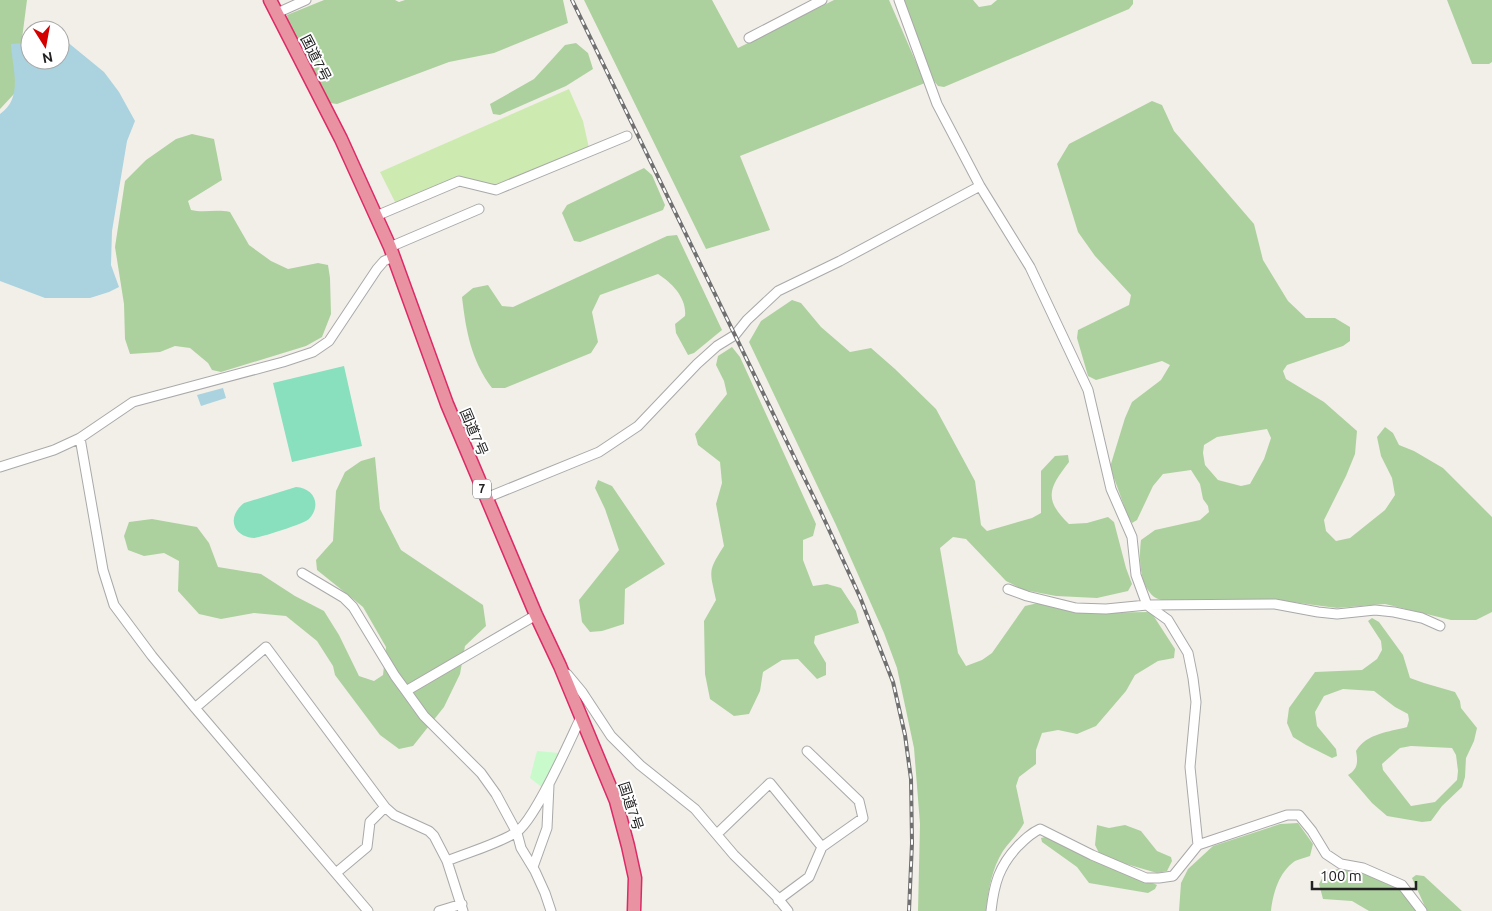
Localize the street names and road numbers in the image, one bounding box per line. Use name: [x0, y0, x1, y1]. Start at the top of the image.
street label: 国道7号: [298, 32, 334, 84]
street label: 国道7号: [457, 406, 491, 458]
road number: 7: [473, 479, 491, 498]
street label: 国道7号: [616, 780, 646, 832]

